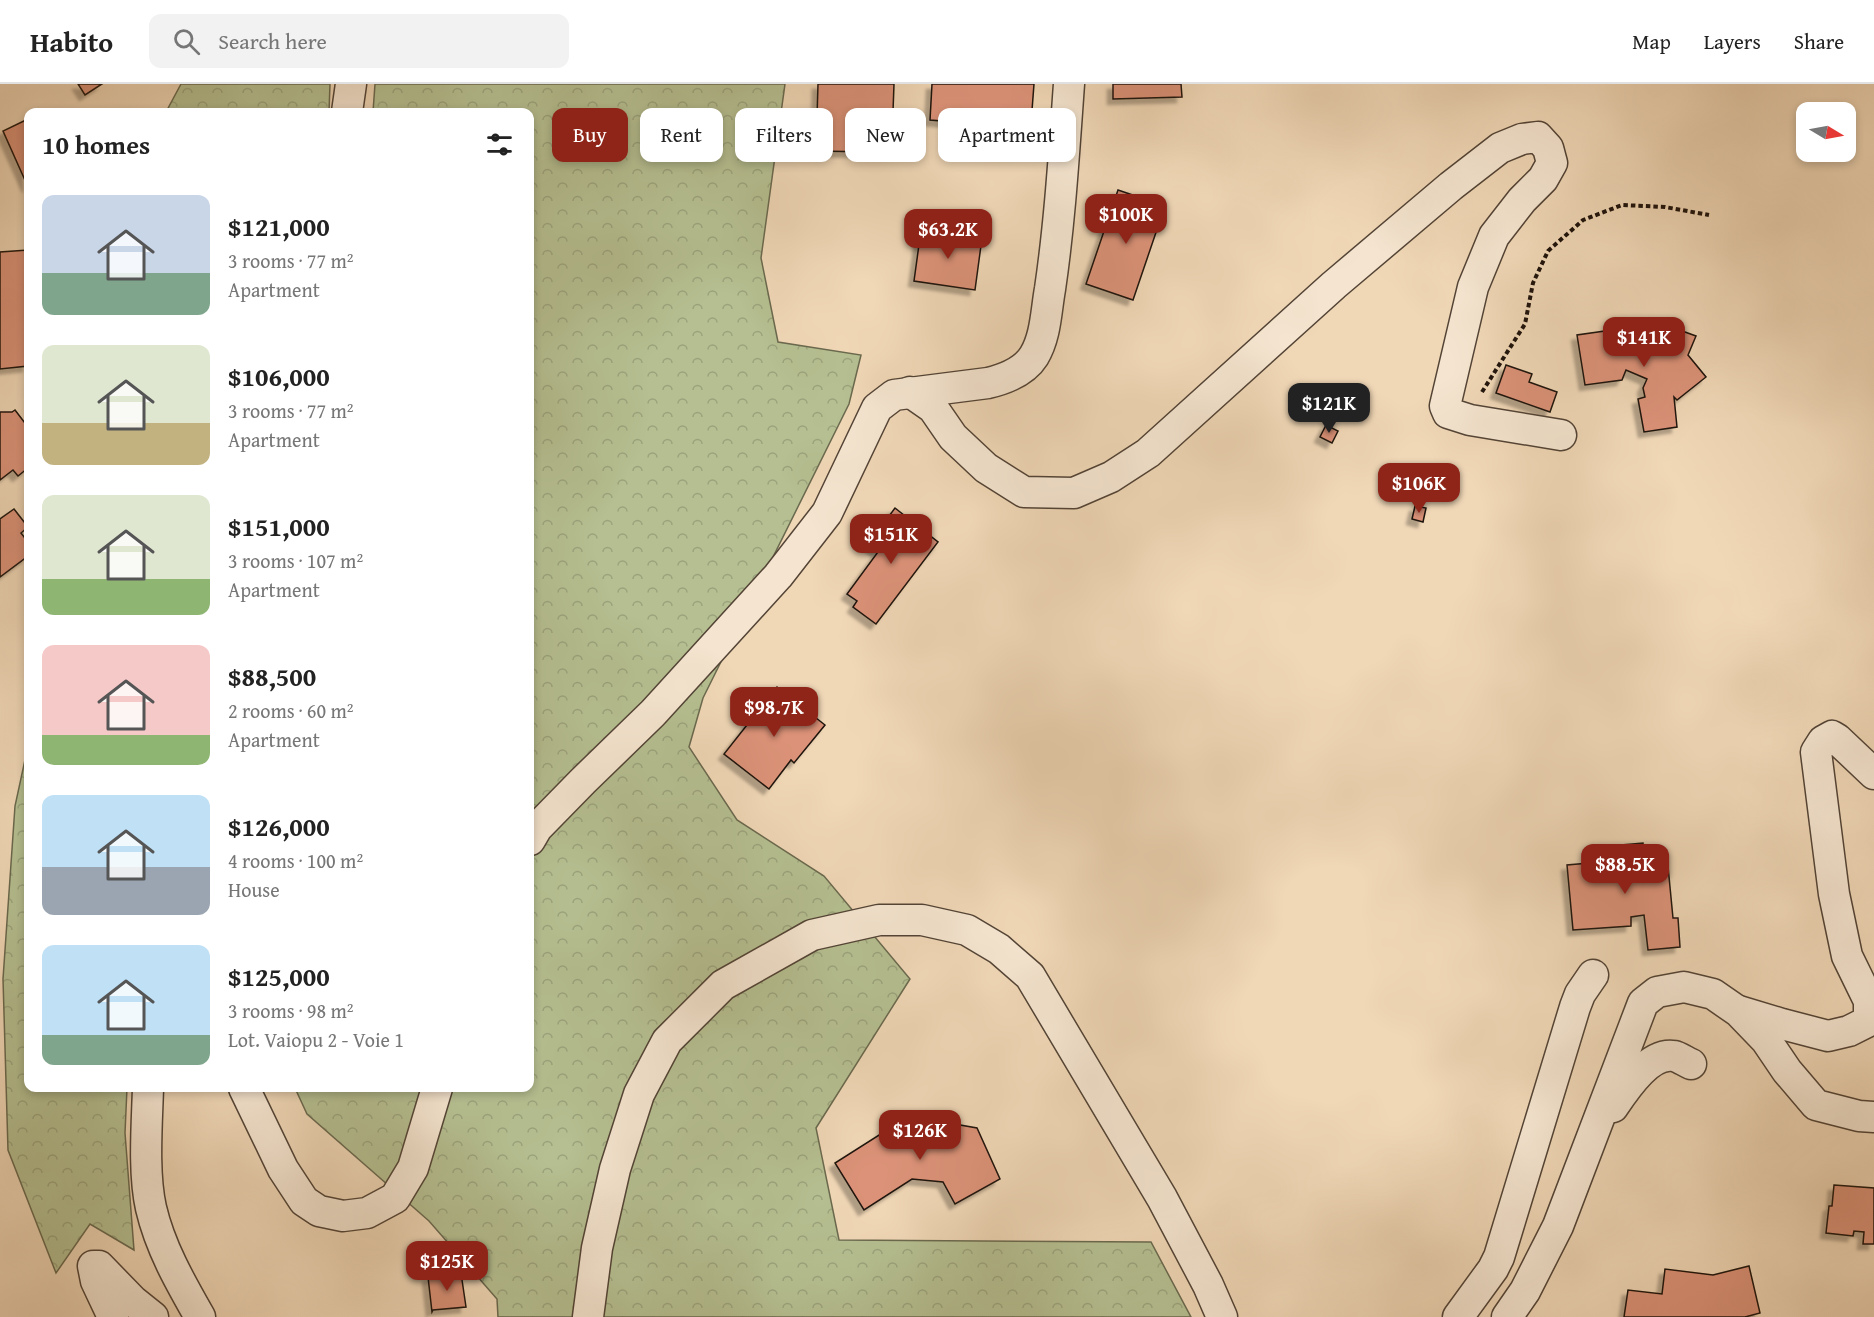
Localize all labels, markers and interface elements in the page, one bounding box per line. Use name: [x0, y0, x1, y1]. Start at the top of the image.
search box: [149, 14, 569, 68]
text: Habito: [30, 21, 113, 62]
icon: search: [170, 25, 203, 58]
text: Search here: [218, 25, 327, 57]
text: Map: [1632, 26, 1671, 57]
text: Layers: [1704, 26, 1761, 57]
text: Share: [1794, 26, 1844, 57]
north arrow: [1796, 102, 1856, 162]
map controls: [1796, 102, 1856, 162]
chip: Buy: [552, 108, 628, 162]
chip: Rent: [640, 108, 723, 162]
chip: Filters: [735, 108, 833, 162]
chip: New: [845, 108, 926, 162]
chip: Apartment: [938, 108, 1076, 162]
text: 10 homes: [42, 125, 150, 164]
icon: filters: [483, 128, 516, 161]
pin: $100K: [1084, 194, 1168, 245]
text: $100K: [1099, 199, 1153, 228]
text: $121,000: [228, 207, 330, 246]
pin: $63.2K: [899, 209, 997, 260]
text: $63.2K: [918, 214, 978, 243]
icon: home: [90, 219, 162, 291]
text: 3 rooms · 77 m²: [228, 246, 354, 275]
text: Apartment: [228, 275, 320, 304]
pin: $141K: [1602, 317, 1686, 368]
text: $141K: [1617, 322, 1671, 351]
text: $106,000: [228, 357, 330, 396]
icon: home: [90, 369, 162, 441]
pin: $121K: [1287, 383, 1371, 434]
text: $121K: [1302, 388, 1356, 417]
text: 3 rooms · 77 m²: [228, 396, 354, 425]
text: Apartment: [228, 425, 320, 454]
pin: $106K: [1377, 463, 1461, 514]
text: $106K: [1392, 468, 1446, 497]
text: $151,000: [228, 507, 330, 546]
pin: $151K: [849, 514, 933, 565]
icon: home: [90, 519, 162, 591]
text: $151K: [864, 519, 918, 548]
text: 3 rooms · 107 m²: [228, 546, 363, 575]
text: Apartment: [228, 575, 320, 604]
text: $88,500: [228, 657, 316, 696]
icon: home: [90, 669, 162, 741]
pin: $98.7K: [725, 687, 823, 738]
text: $98.7K: [744, 692, 804, 721]
text: 2 rooms · 60 m²: [228, 696, 354, 725]
text: Apartment: [228, 725, 320, 754]
text: $126,000: [228, 807, 330, 846]
icon: home: [90, 819, 162, 891]
pin: $88.5K: [1576, 844, 1674, 895]
text: 4 rooms · 100 m²: [228, 846, 363, 875]
text: $88.5K: [1595, 849, 1655, 878]
text: House: [228, 875, 280, 904]
text: $125,000: [228, 957, 330, 996]
icon: home: [90, 969, 162, 1041]
text: 3 rooms · 98 m²: [228, 996, 354, 1025]
text: Lot. Vaiopu 2 - Voie 1: [228, 1025, 404, 1054]
pin: $126K: [878, 1110, 962, 1161]
text: $126K: [893, 1115, 947, 1144]
pin: $125K: [405, 1241, 489, 1292]
text: $125K: [420, 1246, 474, 1275]

